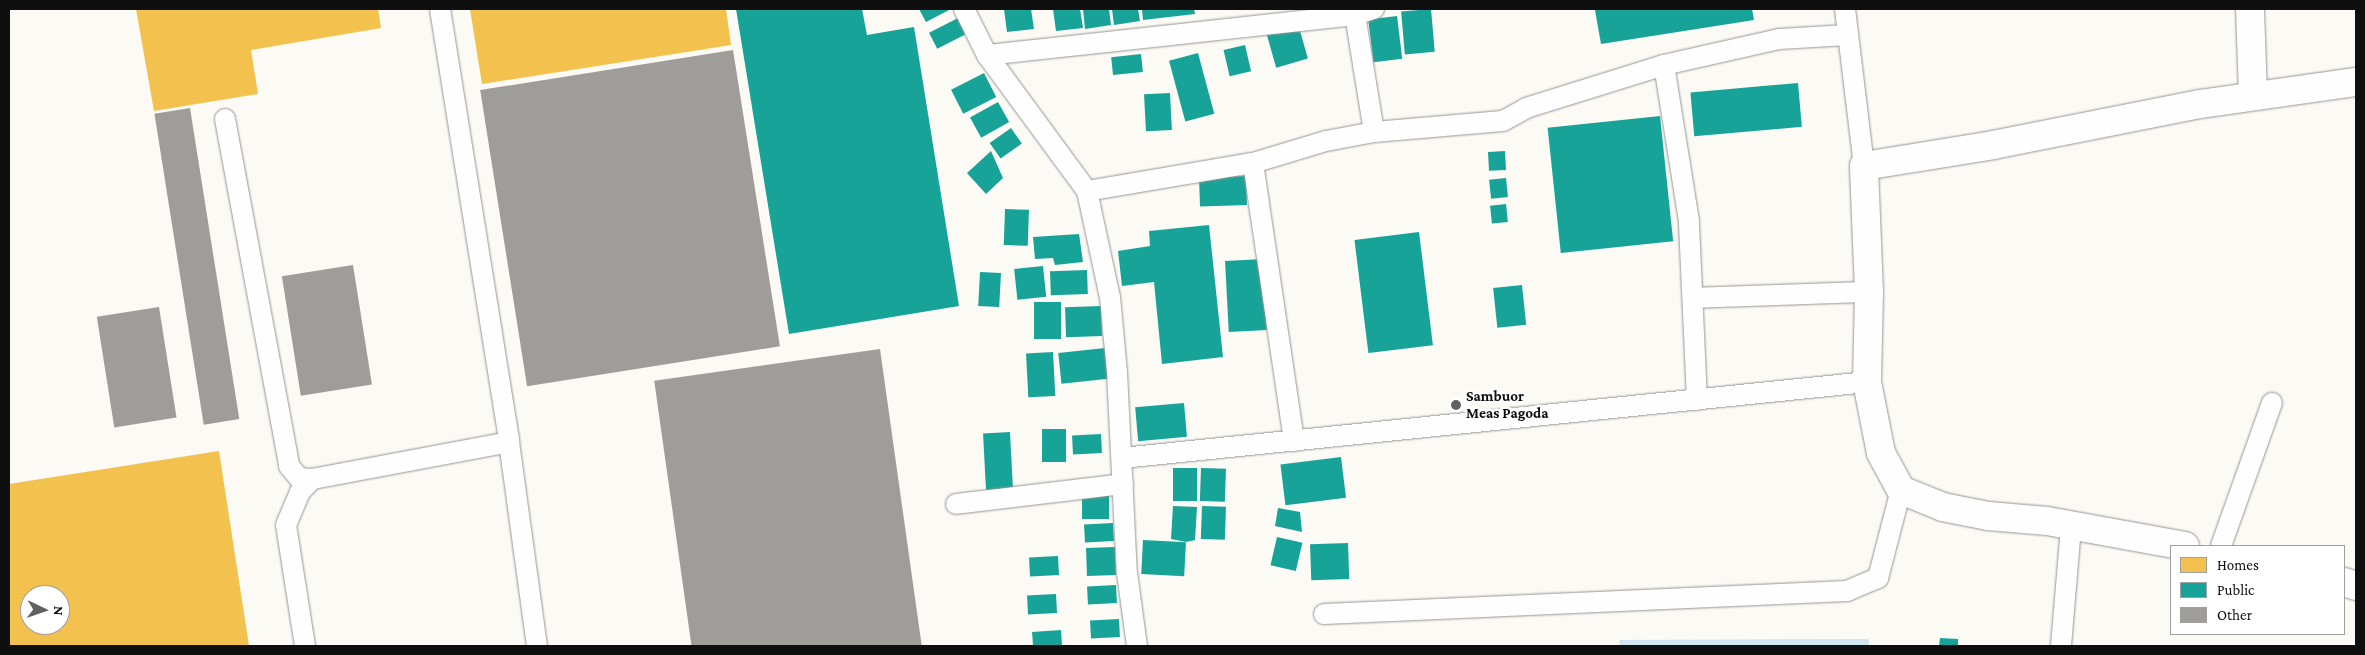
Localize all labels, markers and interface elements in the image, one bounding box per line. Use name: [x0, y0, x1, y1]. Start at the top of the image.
place label: Sambuor Meas Pagoda: [1466, 387, 1549, 422]
marker: Sambuor Meas Pagoda: [1450, 399, 1462, 411]
legend: [2170, 545, 2345, 635]
text: Homes: [2217, 557, 2259, 573]
text: Public: [2217, 582, 2254, 598]
north arrow: [20, 585, 70, 635]
text: N: [51, 606, 67, 616]
text: Other: [2217, 607, 2252, 623]

